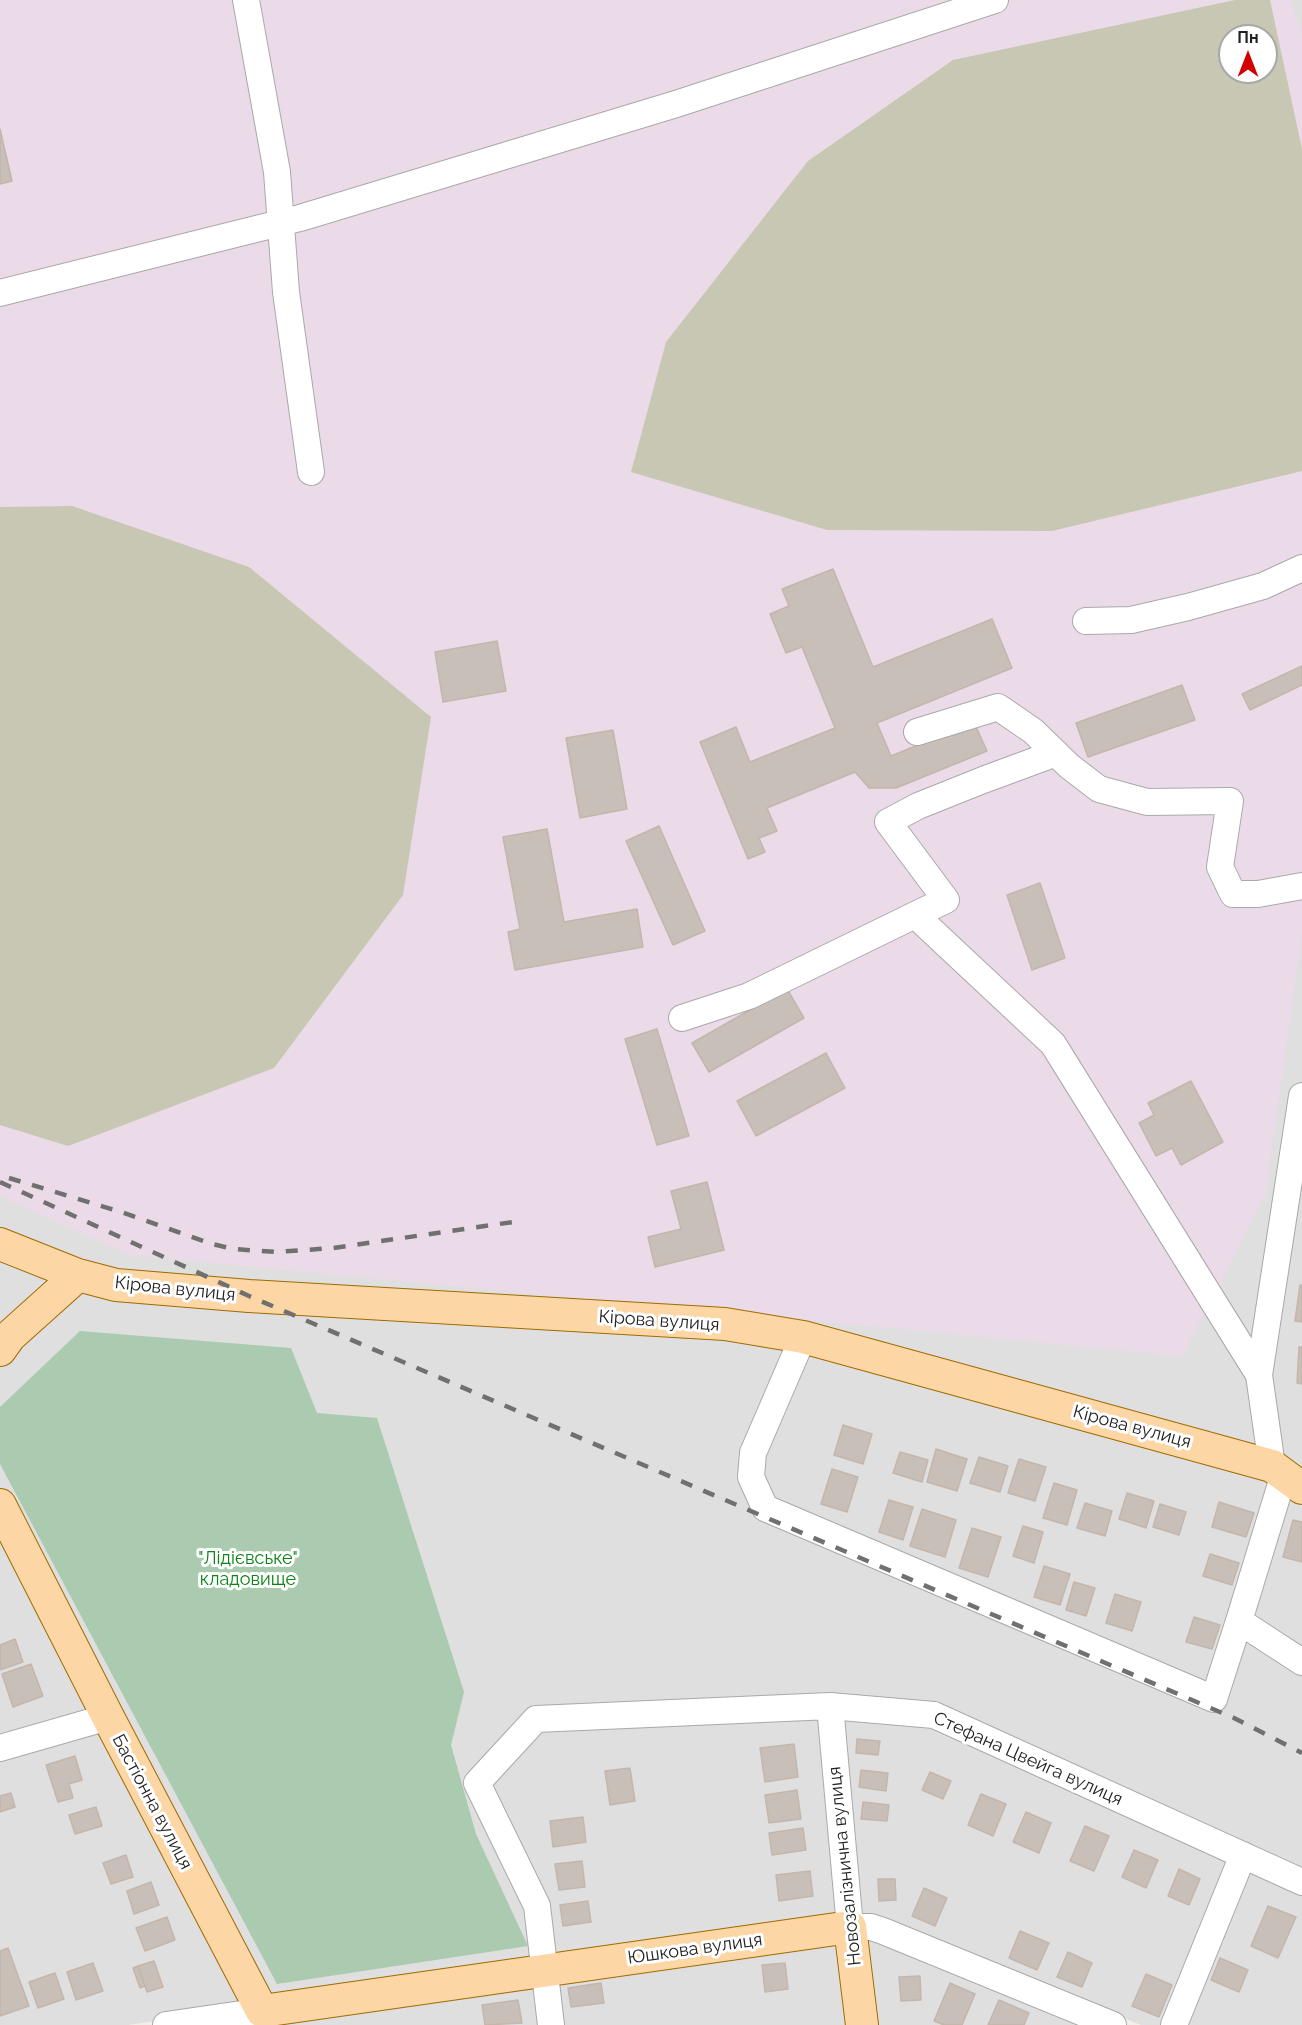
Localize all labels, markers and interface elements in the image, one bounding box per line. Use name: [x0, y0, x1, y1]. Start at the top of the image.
north arrow: [1218, 24, 1278, 84]
text: Пн: [1237, 28, 1259, 47]
street label: Кірова вулиця: [114, 1272, 236, 1306]
street label: Кірова вулиця: [598, 1306, 720, 1336]
street label: Кірова вулиця: [1071, 1401, 1193, 1453]
park label: "Лідієвське" кладовище: [198, 1548, 298, 1590]
street label: Стефана Цвейга вулиця: [930, 1708, 1126, 1810]
street label: Бастіонна вулиця: [107, 1731, 197, 1873]
street label: Новозалізнична вулиця: [824, 1765, 866, 1967]
street label: Юшкова вулиця: [626, 1929, 764, 1969]

